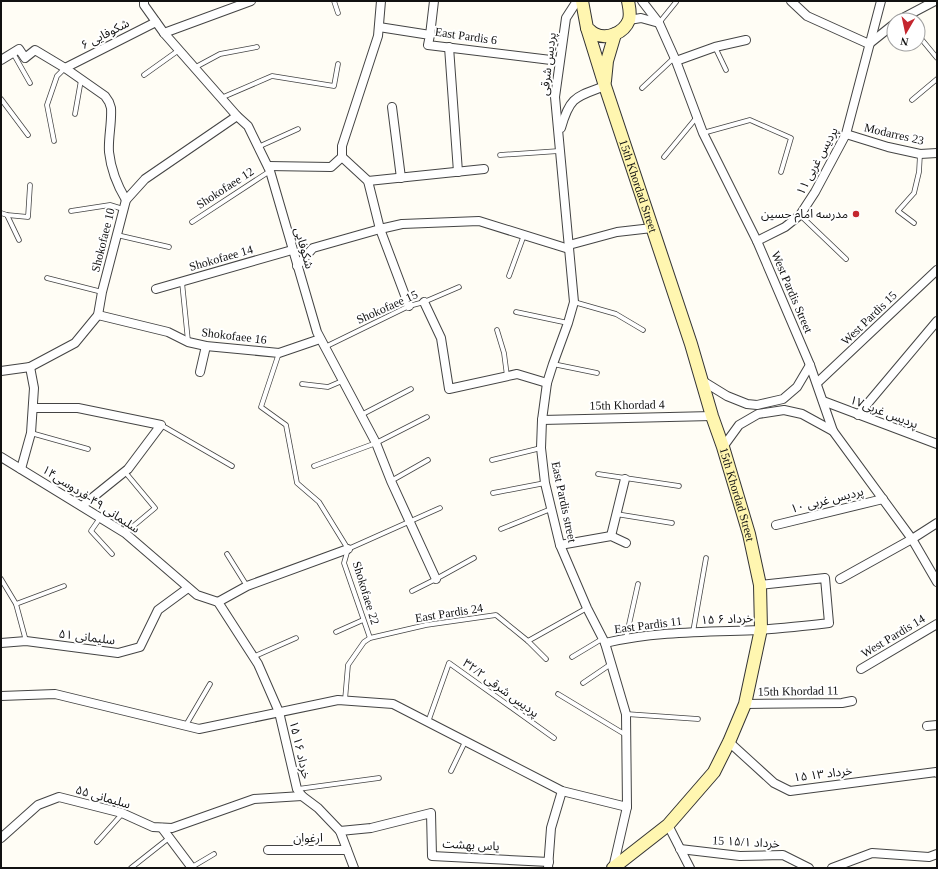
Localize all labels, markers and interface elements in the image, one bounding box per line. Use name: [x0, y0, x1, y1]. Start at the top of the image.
north arrow: [886, 12, 926, 52]
street label: شکوفایی ۶: [79, 16, 132, 52]
street label: East Pardis 6: [434, 25, 498, 47]
street label: پردیس شرقی: [537, 32, 560, 97]
text: N: [900, 35, 909, 48]
street label: Modarres 23: [863, 120, 925, 148]
street label: پردیس غربی ۱۱: [793, 125, 842, 198]
street label: 15th Khordad Street: [616, 137, 661, 235]
street label: Shokofaee 12: [194, 164, 256, 212]
street label: Shokofaee 10: [88, 206, 118, 274]
place label: مدرسه امام حسین: [761, 207, 848, 223]
marker: مدرسه امام حسین: [851, 209, 861, 219]
street label: شکوفایی: [291, 226, 317, 270]
street label: Shokofaee 14: [188, 242, 254, 274]
street label: West Pardis Street: [768, 249, 816, 336]
street label: Shokofaee 15: [354, 287, 420, 327]
street label: West Pardis 15: [838, 288, 900, 348]
street label: Shokofaee 16: [201, 325, 267, 347]
street label: پردیس غربی۱۷: [848, 393, 920, 432]
street label: 15th Khordad 4: [589, 397, 665, 413]
street label: 15th Khordad Street: [717, 446, 758, 543]
street label: East Pardis street: [549, 460, 580, 545]
street label: سلیمانی ۴۹-فردوسی۱۴: [40, 462, 142, 536]
street label: پردیس غربی ۱۰: [789, 484, 865, 517]
street label: Shokofaee 22: [350, 560, 382, 626]
street label: East Pardis 24: [414, 601, 484, 625]
street label: ۱۵ خرداد ۶: [701, 611, 753, 627]
street label: West Pardis 14: [859, 612, 927, 660]
street label: East Pardis 11: [613, 614, 683, 636]
street label: سلیمانی ۵۱: [58, 627, 116, 647]
street label: پردیس شرقی ۳۲/۲: [460, 656, 542, 721]
street label: 15th Khordad 11: [757, 683, 839, 699]
street label: ۱۵ خرداد ۱۶: [287, 720, 313, 780]
street label: ۱۵ خرداد ۱۳: [793, 763, 853, 785]
street label: سلیمانی ۵۵: [74, 782, 132, 812]
street label: ارغوان: [293, 831, 323, 845]
street label: 15 خرداد ۱۵/۱: [712, 833, 780, 851]
street label: یاس بهشت: [442, 837, 500, 854]

